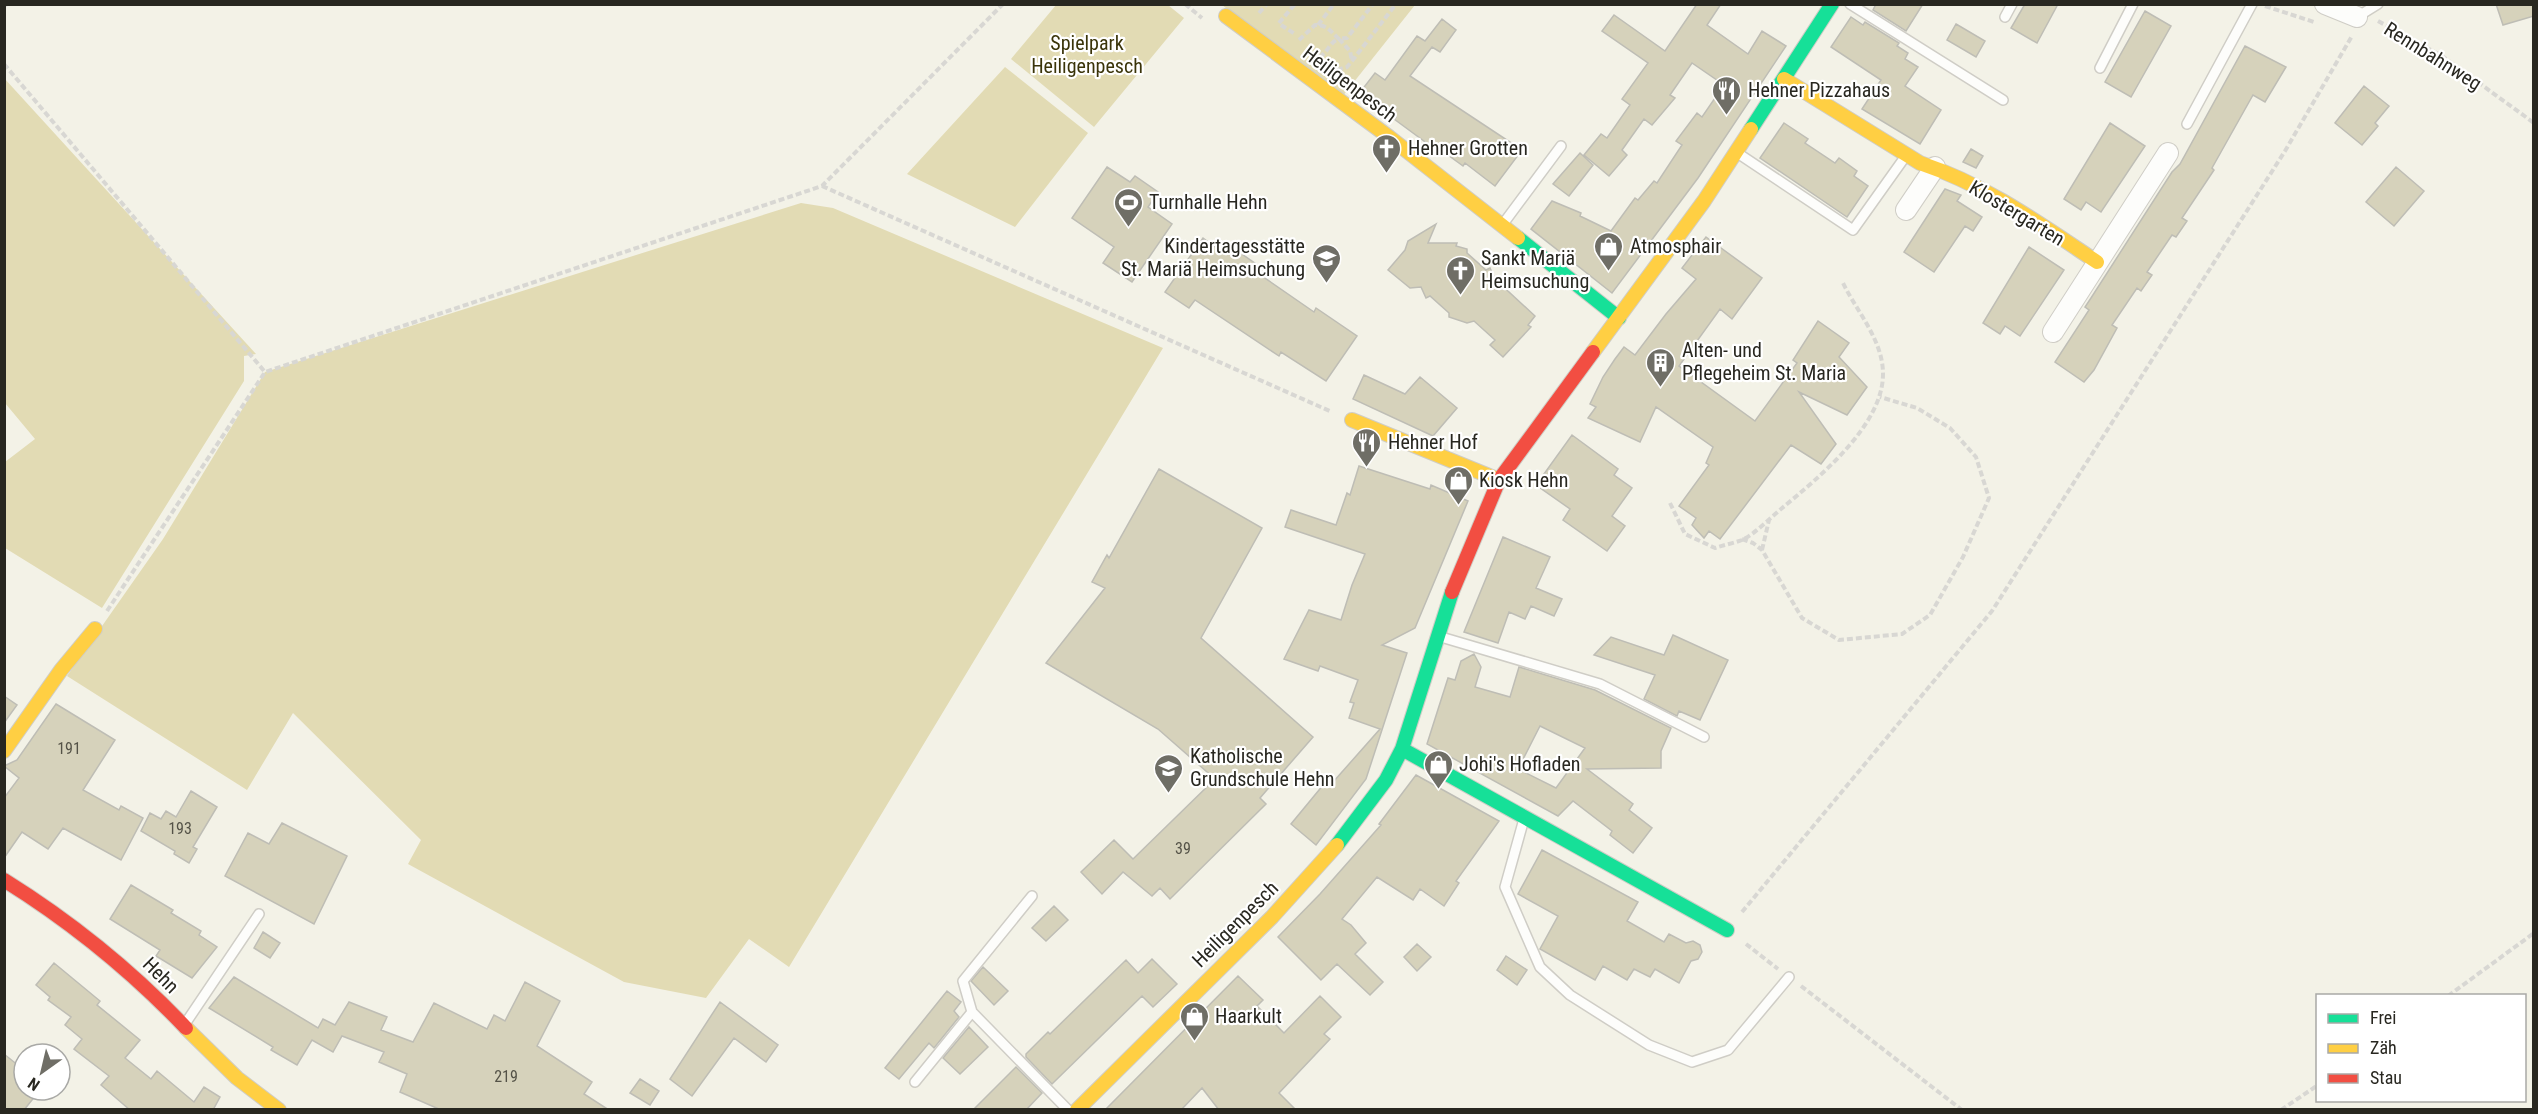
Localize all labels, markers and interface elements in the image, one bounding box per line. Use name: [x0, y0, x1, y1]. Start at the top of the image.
street label: Rennbahnweg: [2380, 17, 2486, 95]
park label: Spielpark Heiligenpesch: [1031, 31, 1143, 78]
street label: Heiligenpesch: [1298, 41, 1402, 127]
restaurant icon: Hehner Pizzahaus: [1711, 74, 1743, 116]
place label: Hehner Pizzahaus: [1748, 78, 1890, 102]
church icon: Hehner Grotten: [1371, 132, 1403, 174]
place label: Hehner Grotten: [1408, 136, 1528, 160]
street label: Klostergarten: [1965, 175, 2069, 251]
sports icon: Turnhalle Hehn: [1112, 186, 1144, 228]
place label: Turnhalle Hehn: [1149, 190, 1267, 214]
shop icon: Atmosphair: [1593, 230, 1625, 272]
place label: Kindertagesstätte St. Mariä Heimsuchung: [1121, 234, 1305, 281]
place label: Atmosphair: [1630, 234, 1721, 258]
school or university icon: Kindertagesstätte St. Mariä Heimsuchung: [1310, 242, 1342, 284]
place label: Sankt Mariä Heimsuchung: [1481, 246, 1589, 293]
church icon: Sankt Mariä Heimsuchung: [1444, 254, 1476, 296]
place label: Alten- und Pflegeheim St. Maria: [1682, 338, 1846, 385]
building icon: Alten- und Pflegeheim St. Maria: [1645, 346, 1677, 388]
restaurant icon: Hehner Hof: [1351, 426, 1383, 468]
place label: Hehner Hof: [1388, 430, 1479, 454]
shop icon: Kiosk Hehn: [1442, 464, 1474, 506]
place label: Kiosk Hehn: [1479, 468, 1568, 492]
house number: 191: [57, 739, 81, 758]
place label: Katholische Grundschule Hehn: [1190, 744, 1335, 791]
shop icon: Johi's Hofladen: [1422, 748, 1454, 790]
school or university icon: Katholische Grundschule Hehn: [1153, 752, 1185, 794]
place label: Johi's Hofladen: [1459, 752, 1580, 776]
house number: 193: [168, 819, 192, 838]
house number: 39: [1175, 839, 1191, 858]
street label: Heiligenpesch: [1187, 876, 1283, 972]
street label: Hehn: [138, 952, 184, 998]
legend: [2316, 994, 2526, 1102]
shop icon: Haarkult: [1178, 1000, 1210, 1042]
place label: Haarkult: [1215, 1004, 1282, 1028]
text: Frei: [2370, 1007, 2396, 1028]
text: Zäh: [2370, 1037, 2397, 1058]
north arrow: [12, 1042, 72, 1102]
house number: 219: [494, 1067, 518, 1086]
text: Stau: [2370, 1067, 2402, 1088]
text: N: [25, 1073, 43, 1095]

